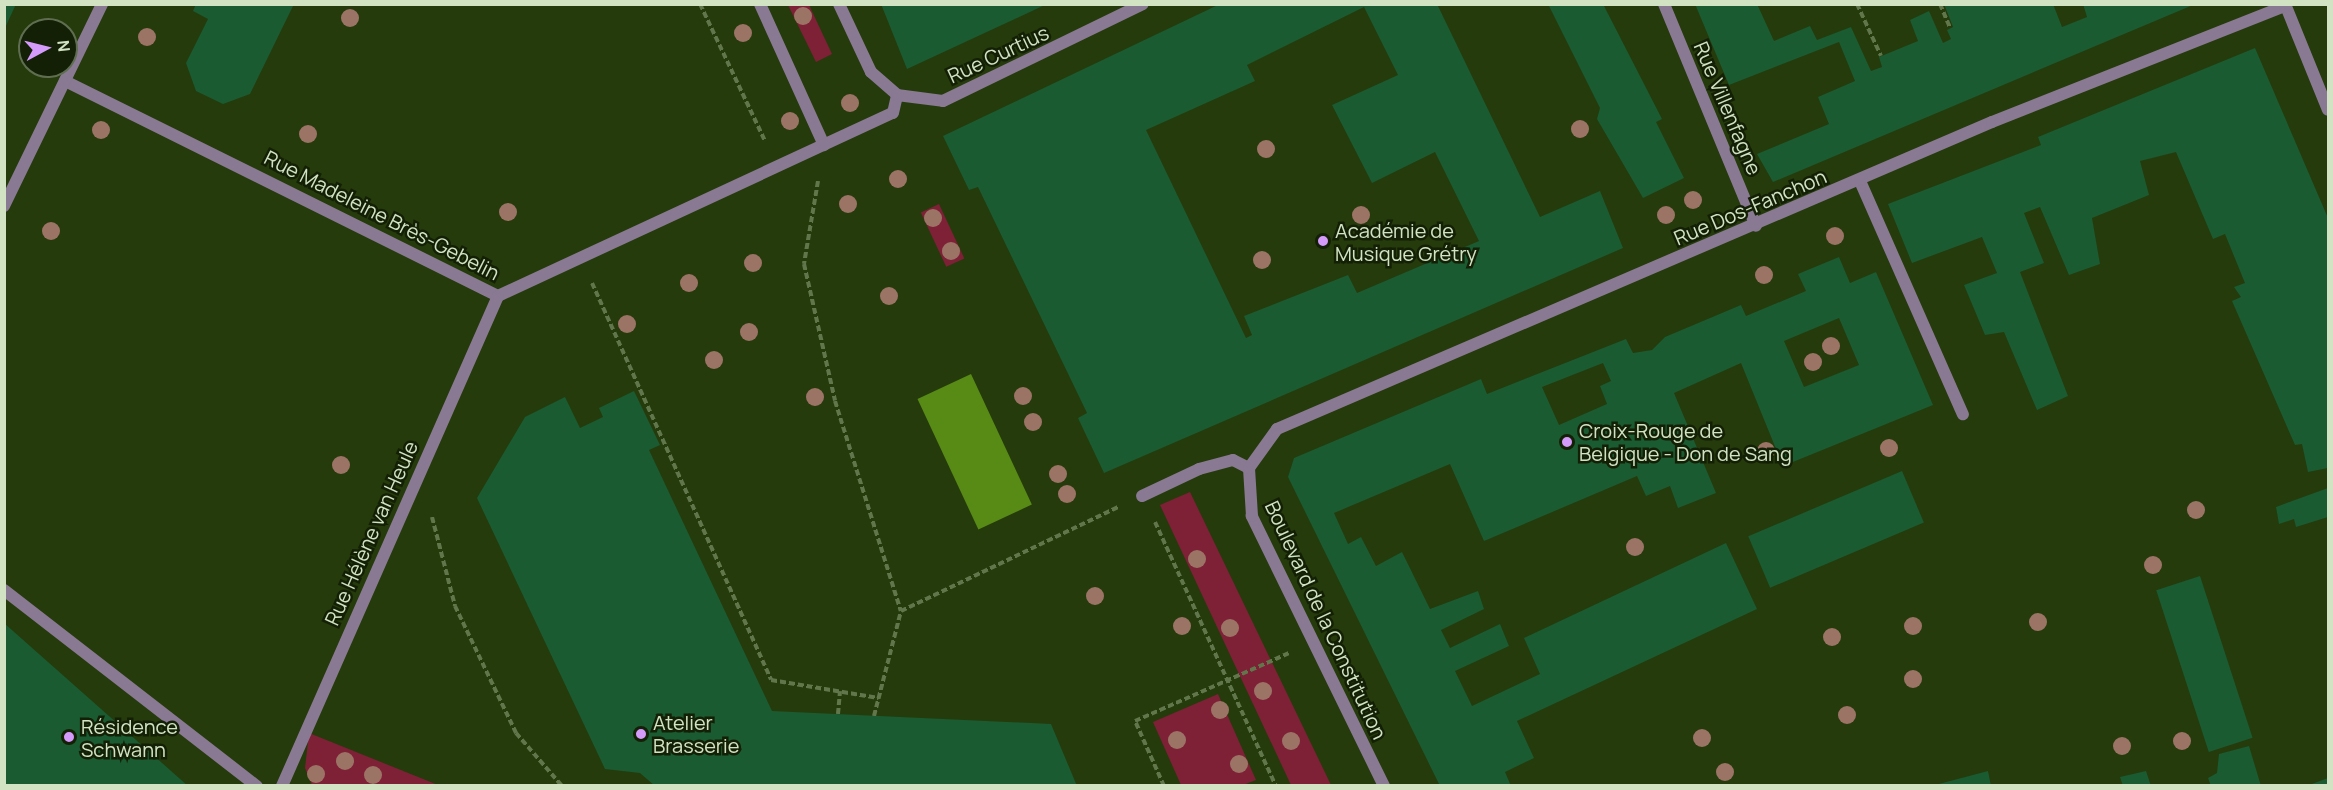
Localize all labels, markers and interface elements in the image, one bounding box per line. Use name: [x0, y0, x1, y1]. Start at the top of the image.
north arrow: [18, 18, 78, 78]
street label: Rue Curtius: [944, 20, 1052, 88]
street label: Rue Villenfagne: [1689, 38, 1767, 178]
text: N: [52, 39, 75, 53]
street label: Rue Madeleine Brès-Gebelin: [260, 145, 504, 285]
street label: Rue Dos-Fanchon: [1670, 164, 1830, 250]
place label: Académie de Musique Grétry: [1335, 218, 1477, 265]
marker: Académie de Musique Grétry: [1316, 234, 1330, 248]
place label: Croix-Rouge de Belgique - Don de Sang: [1579, 418, 1792, 465]
marker: Croix-Rouge de Belgique - Don de Sang: [1560, 435, 1574, 449]
street label: Rue Hélène van Heule: [320, 437, 422, 629]
street label: Boulevard de la Constitution: [1260, 497, 1392, 743]
place label: Atelier Brasserie: [653, 710, 739, 757]
place label: Résidence Schwann: [81, 714, 178, 761]
marker: Atelier Brasserie: [634, 727, 648, 741]
marker: Résidence Schwann: [62, 730, 76, 744]

